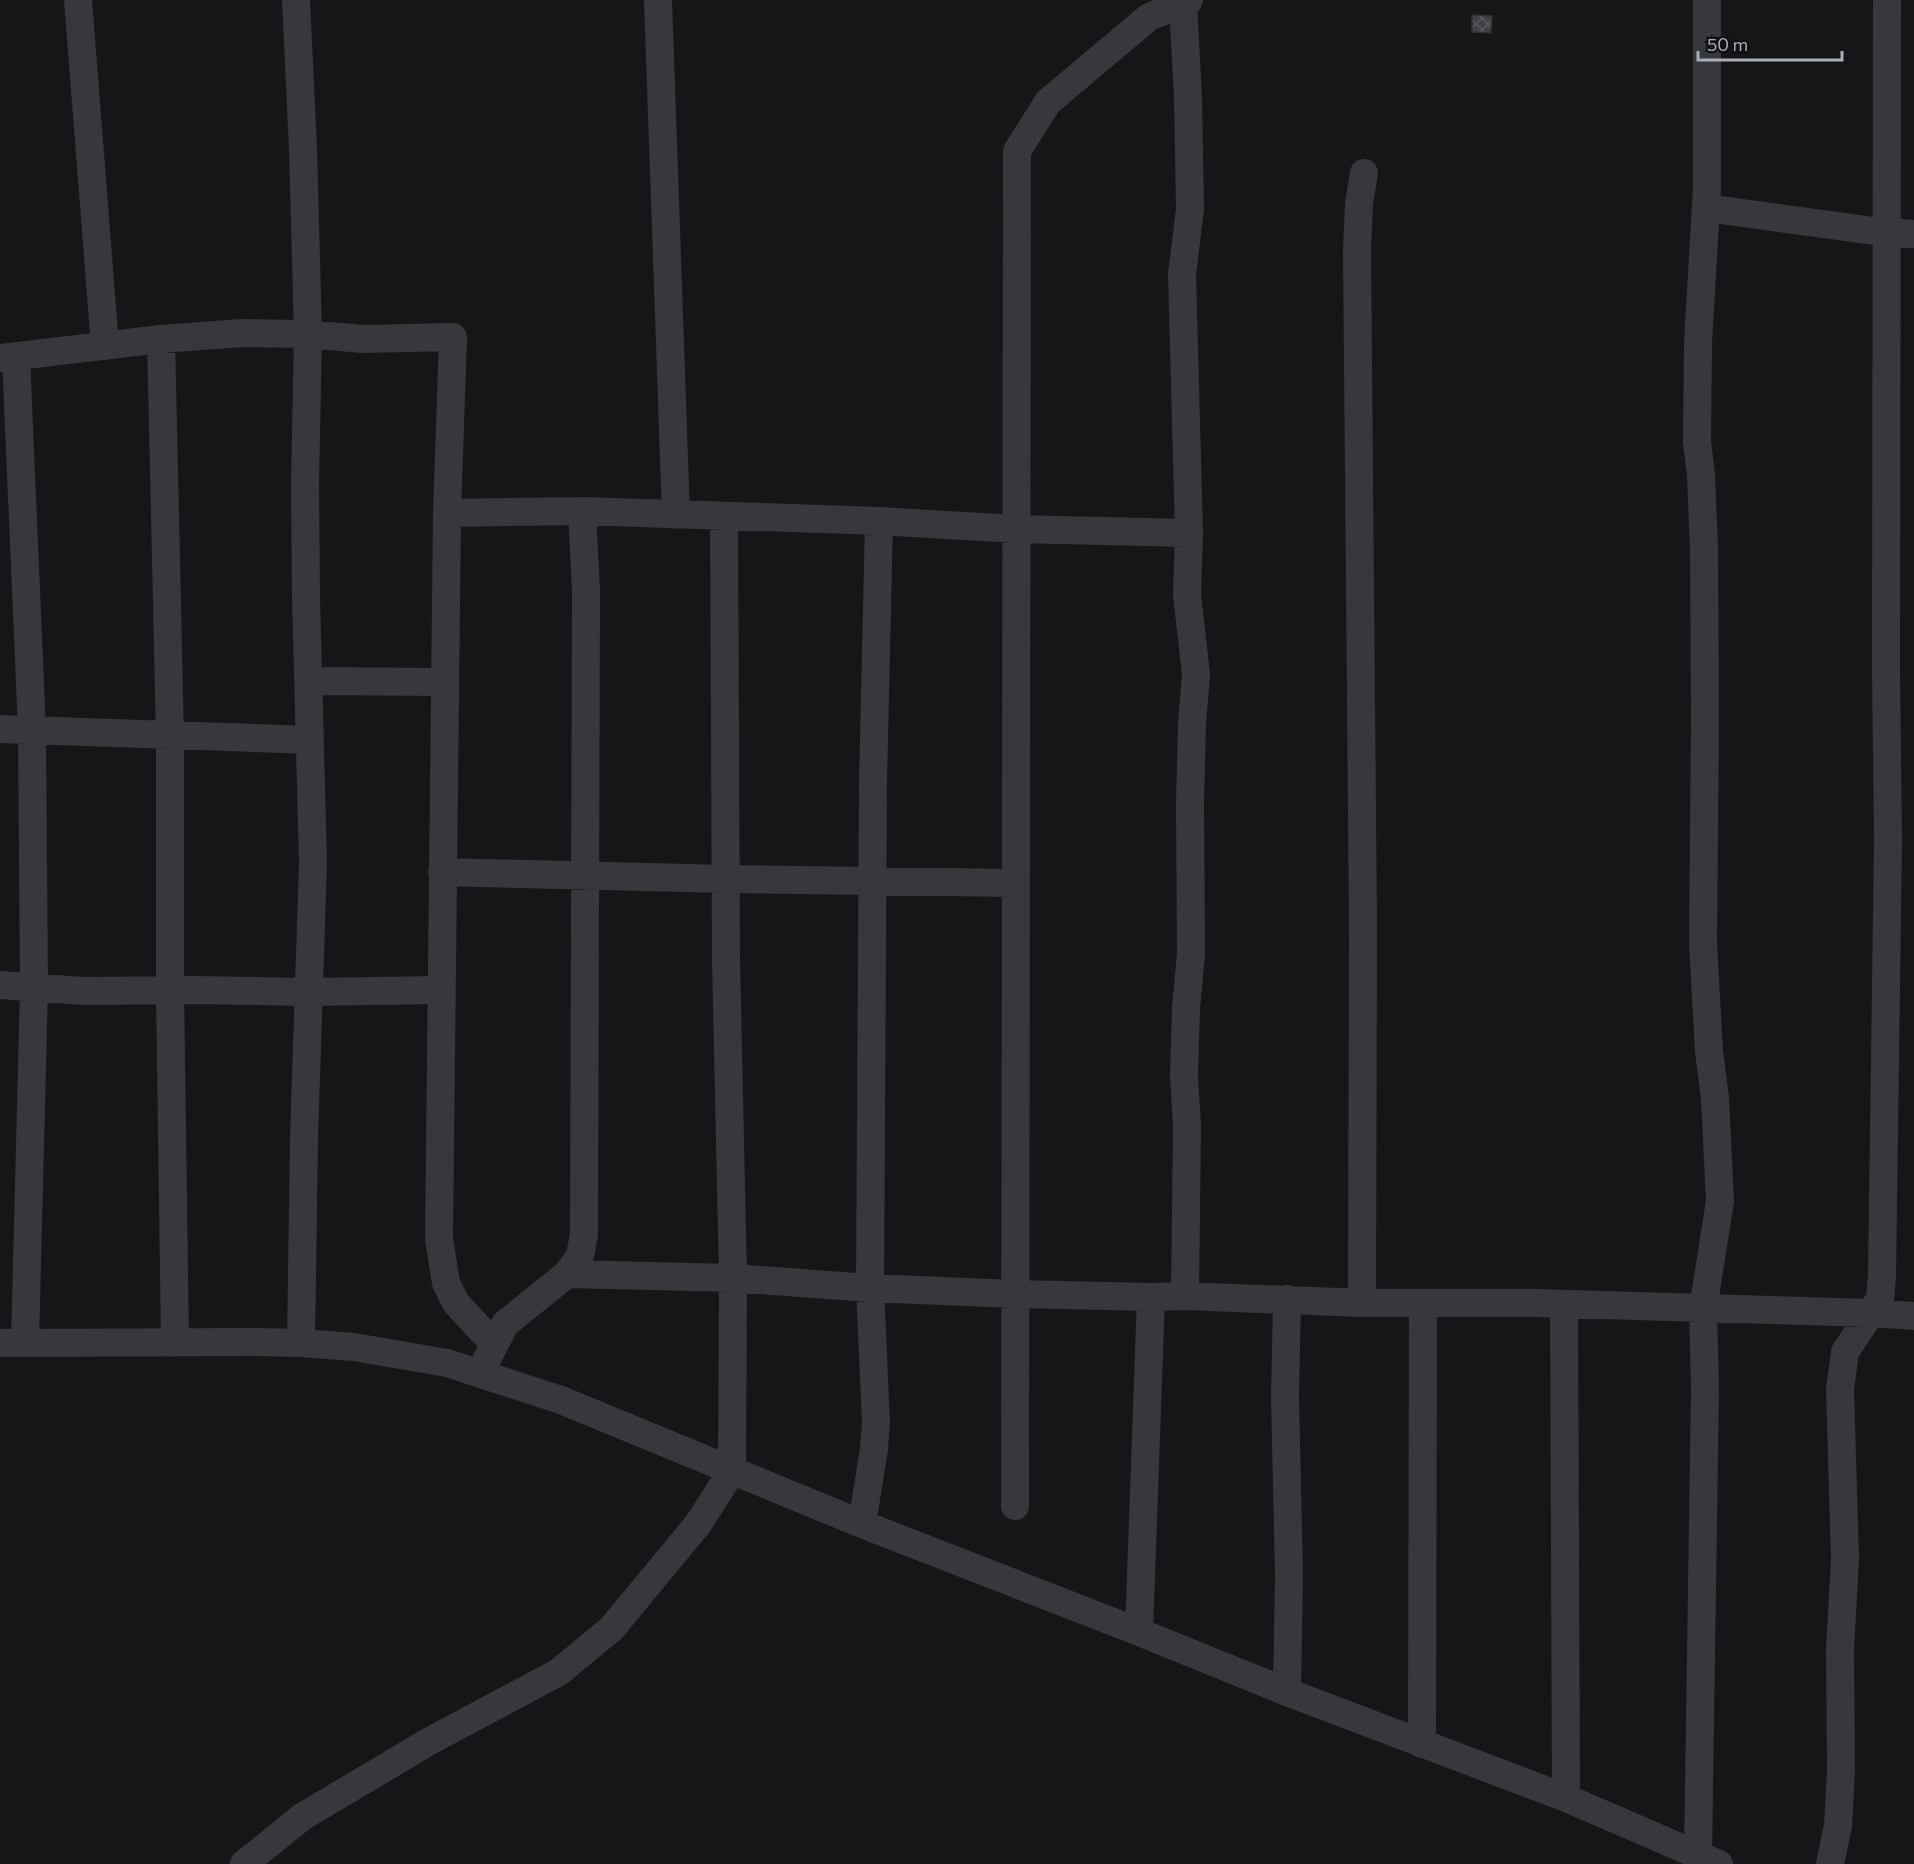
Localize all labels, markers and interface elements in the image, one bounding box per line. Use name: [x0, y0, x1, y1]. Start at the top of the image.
scale bar: [1698, 24, 1842, 62]
text: 50 m: [1707, 33, 1748, 55]

